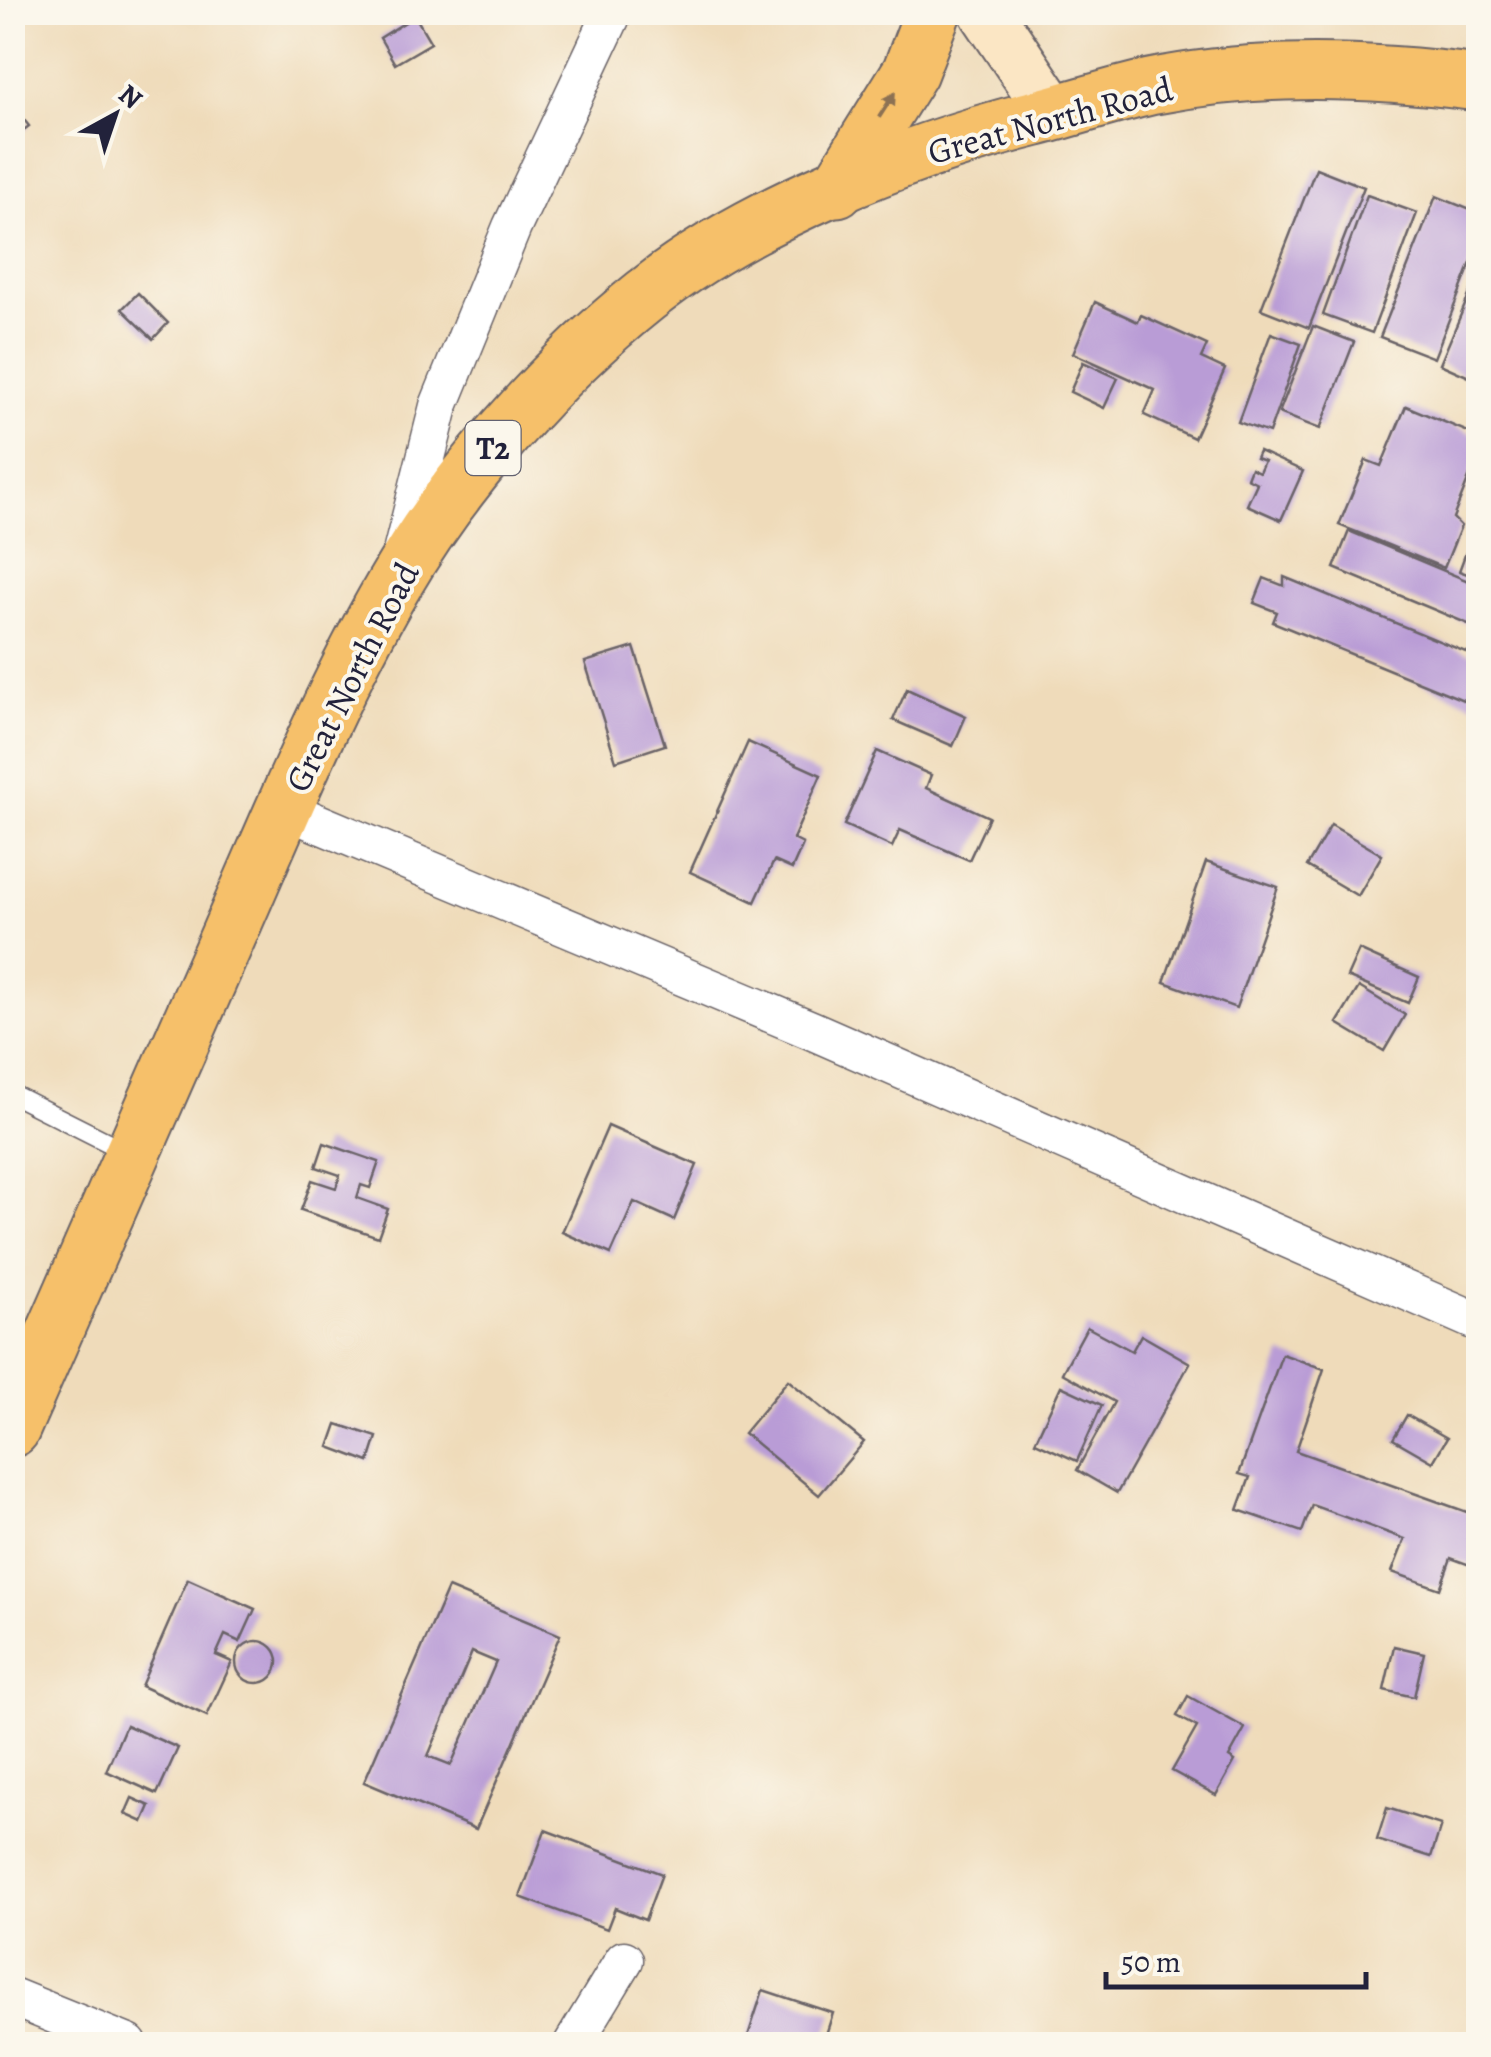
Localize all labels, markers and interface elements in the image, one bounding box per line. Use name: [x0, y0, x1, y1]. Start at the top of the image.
street label: Great North Road: [922, 64, 1178, 176]
north arrow: [65, 65, 165, 165]
text: N: [110, 76, 150, 118]
one-way arrow: [877, 91, 895, 119]
road number: T2: [466, 421, 520, 475]
street label: Great North Road: [274, 554, 431, 800]
scale bar: [1106, 1927, 1366, 1989]
text: 50 m: [1121, 1942, 1181, 1982]

